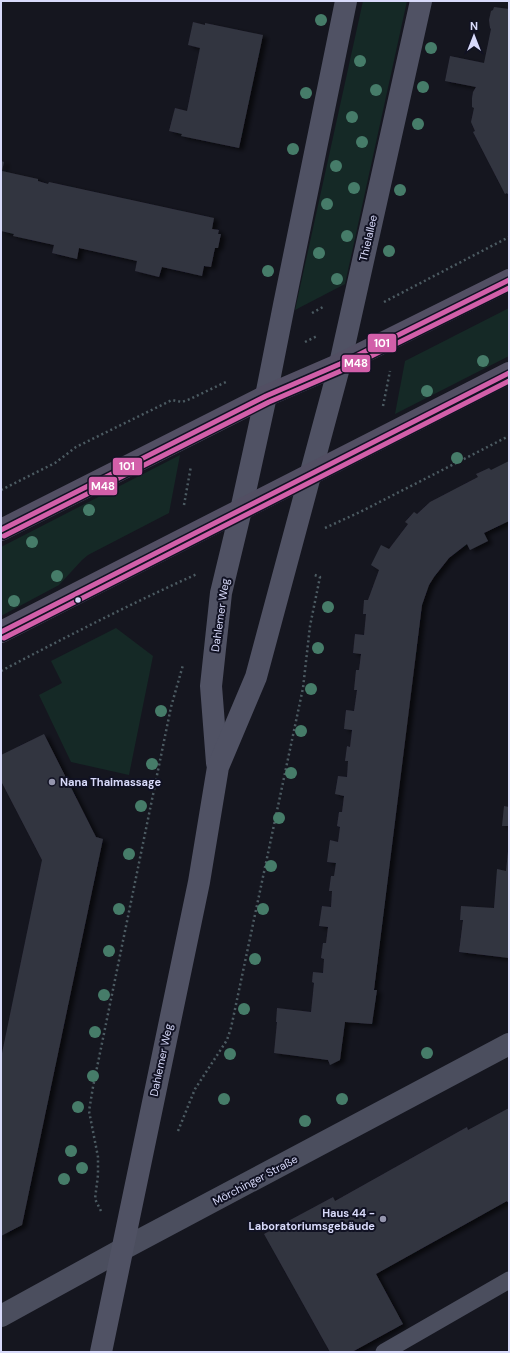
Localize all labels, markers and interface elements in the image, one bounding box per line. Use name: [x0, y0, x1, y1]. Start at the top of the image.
north arrow: [454, 16, 494, 56]
text: N: [470, 19, 478, 33]
street label: Thielallee: [356, 213, 380, 263]
line badge: 101: [367, 333, 397, 353]
text: 101: [374, 336, 390, 350]
line badge: M48: [341, 354, 371, 373]
text: M48: [344, 356, 368, 370]
line badge: 101: [112, 457, 143, 476]
text: 101: [119, 459, 135, 473]
line badge: M48: [88, 476, 118, 496]
text: M48: [91, 479, 115, 493]
street label: Dahlemer Weg: [208, 577, 232, 653]
unlabelled marker: [73, 595, 83, 605]
place label: Nana Thaimassage: [60, 775, 161, 789]
marker: Nana Thaimassage: [47, 777, 57, 787]
street label: Dahlemer Weg: [146, 1022, 176, 1098]
street label: Mörchinger Straße: [210, 1152, 300, 1208]
place label: Haus 44 - Laboratoriumsgebäude: [249, 1206, 375, 1233]
marker: Haus 44 - Laboratoriumsgebäude: [378, 1214, 388, 1224]

